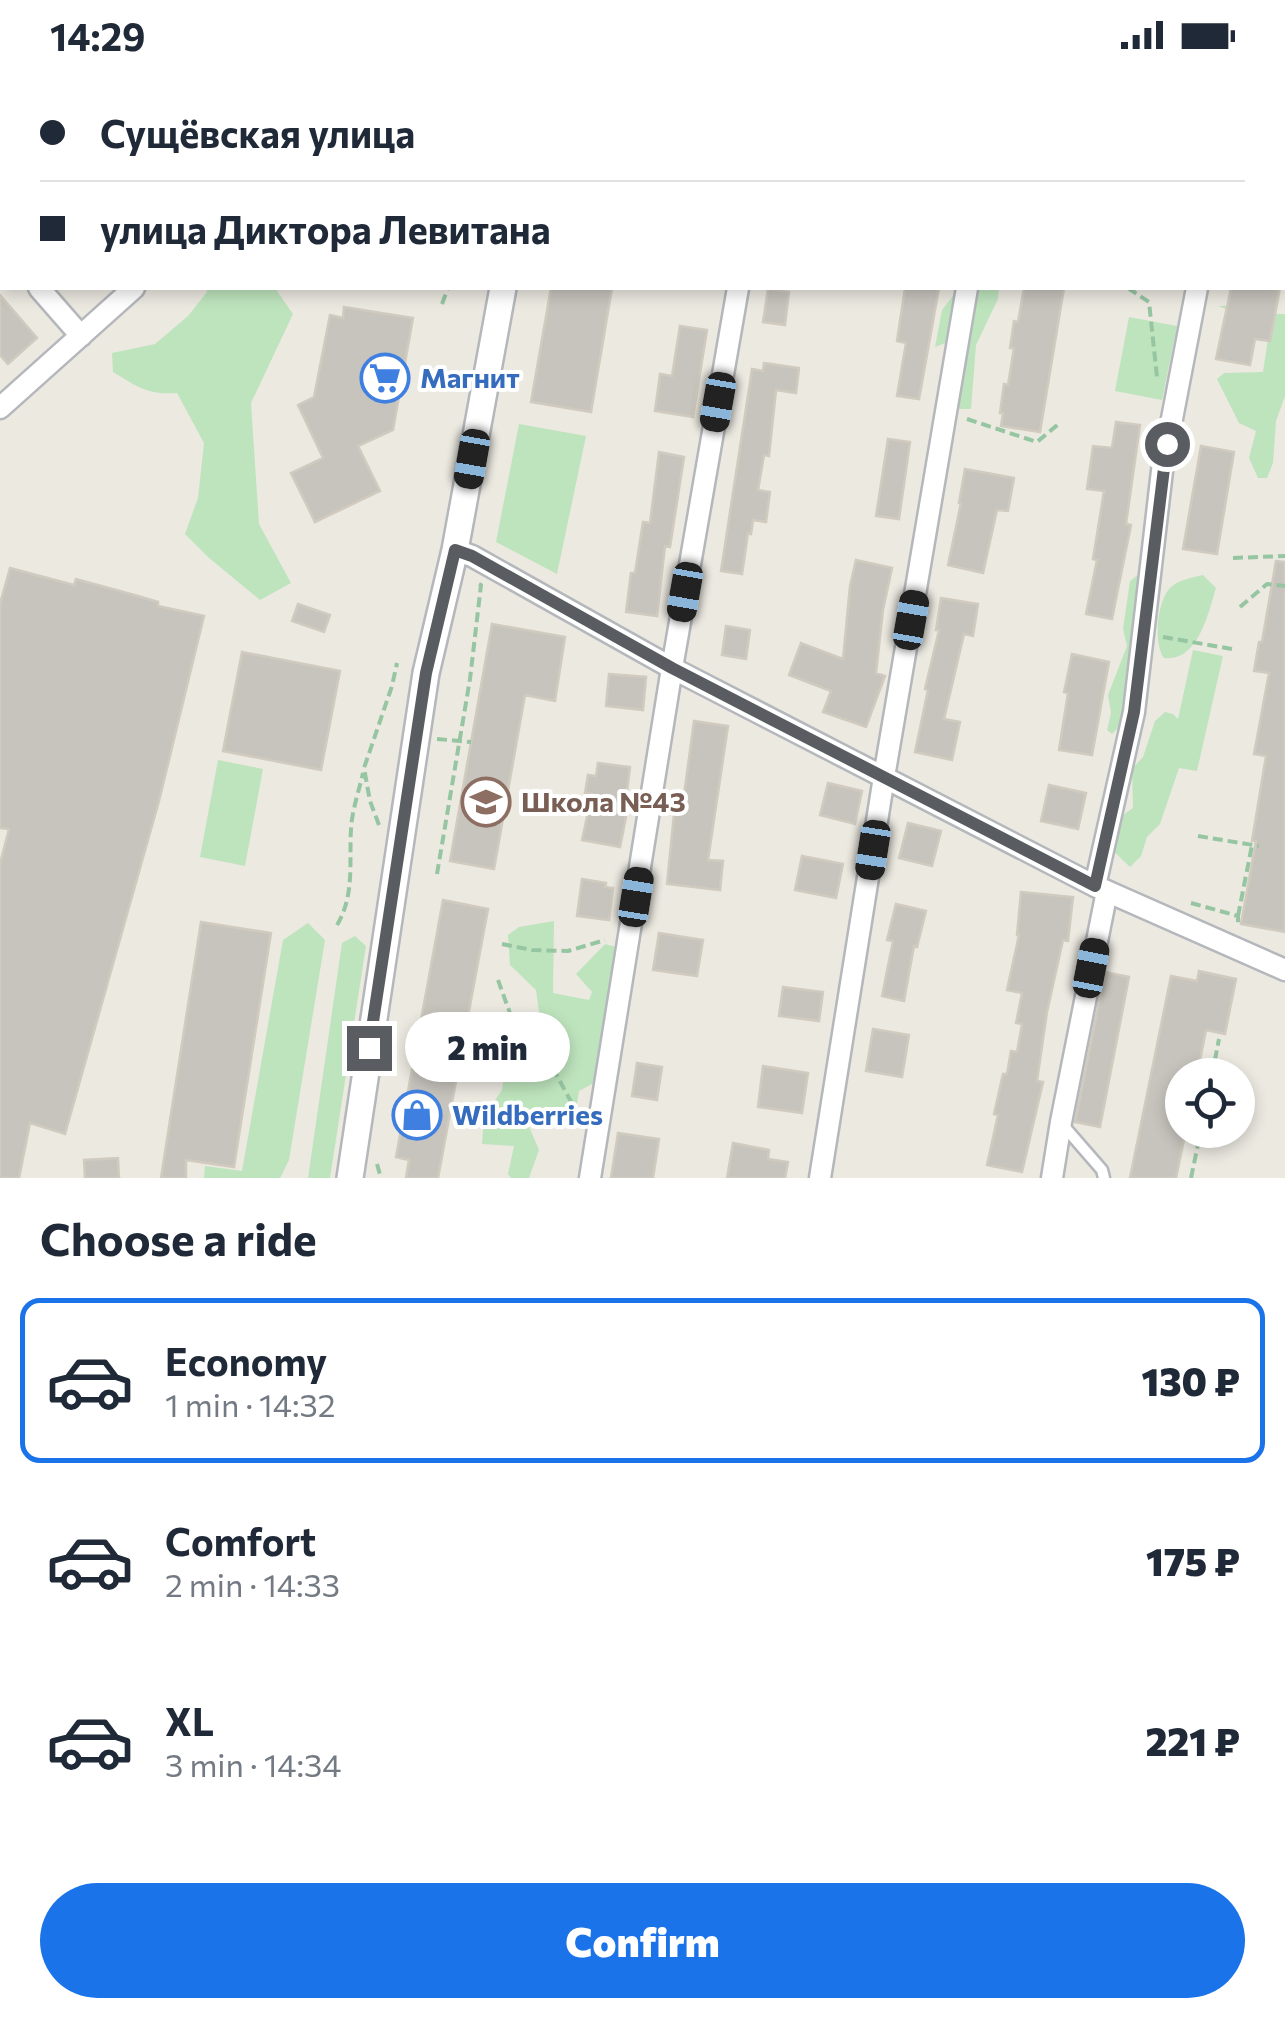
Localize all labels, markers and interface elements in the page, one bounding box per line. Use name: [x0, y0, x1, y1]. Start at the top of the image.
text: 14:29: [50, 12, 145, 59]
text: Сущёвская улица: [100, 109, 415, 156]
text: улица Диктора Левитана: [100, 205, 551, 252]
supermarket icon: Магнит: [359, 352, 411, 404]
place label: Магнит: [420, 360, 520, 394]
car: [698, 370, 738, 434]
route start: [1145, 422, 1190, 467]
car: [452, 427, 492, 491]
car: [665, 560, 705, 624]
car: [891, 588, 931, 652]
school or university icon: Школа №43: [460, 776, 512, 828]
place label: Школа №43: [521, 784, 686, 818]
car: [853, 818, 893, 882]
car: [616, 865, 656, 929]
car: [1071, 936, 1111, 1000]
callout: 2 min: [404, 1013, 569, 1083]
route end: [347, 1026, 392, 1071]
text: 2 min: [447, 1027, 528, 1067]
map controls: [1165, 1058, 1255, 1148]
button: locate: [1165, 1058, 1255, 1148]
shop icon: Wildberries: [391, 1089, 443, 1141]
place label: Wildberries: [452, 1097, 603, 1131]
text: Choose a ride: [40, 1210, 317, 1265]
icon: car: [45, 1336, 135, 1426]
text: Economy: [165, 1337, 327, 1384]
text: 130 ₽: [1141, 1357, 1240, 1404]
text: 1 min · 14:32: [165, 1384, 335, 1424]
icon: car: [45, 1516, 135, 1606]
text: Comfort: [165, 1517, 316, 1564]
text: 175 ₽: [1146, 1537, 1240, 1584]
text: 2 min · 14:33: [165, 1564, 340, 1604]
icon: car: [45, 1696, 135, 1786]
text: XL: [165, 1697, 214, 1744]
text: 221 ₽: [1145, 1717, 1240, 1764]
text: 3 min · 14:34: [165, 1744, 342, 1784]
button: Confirm: [40, 1883, 1245, 1998]

